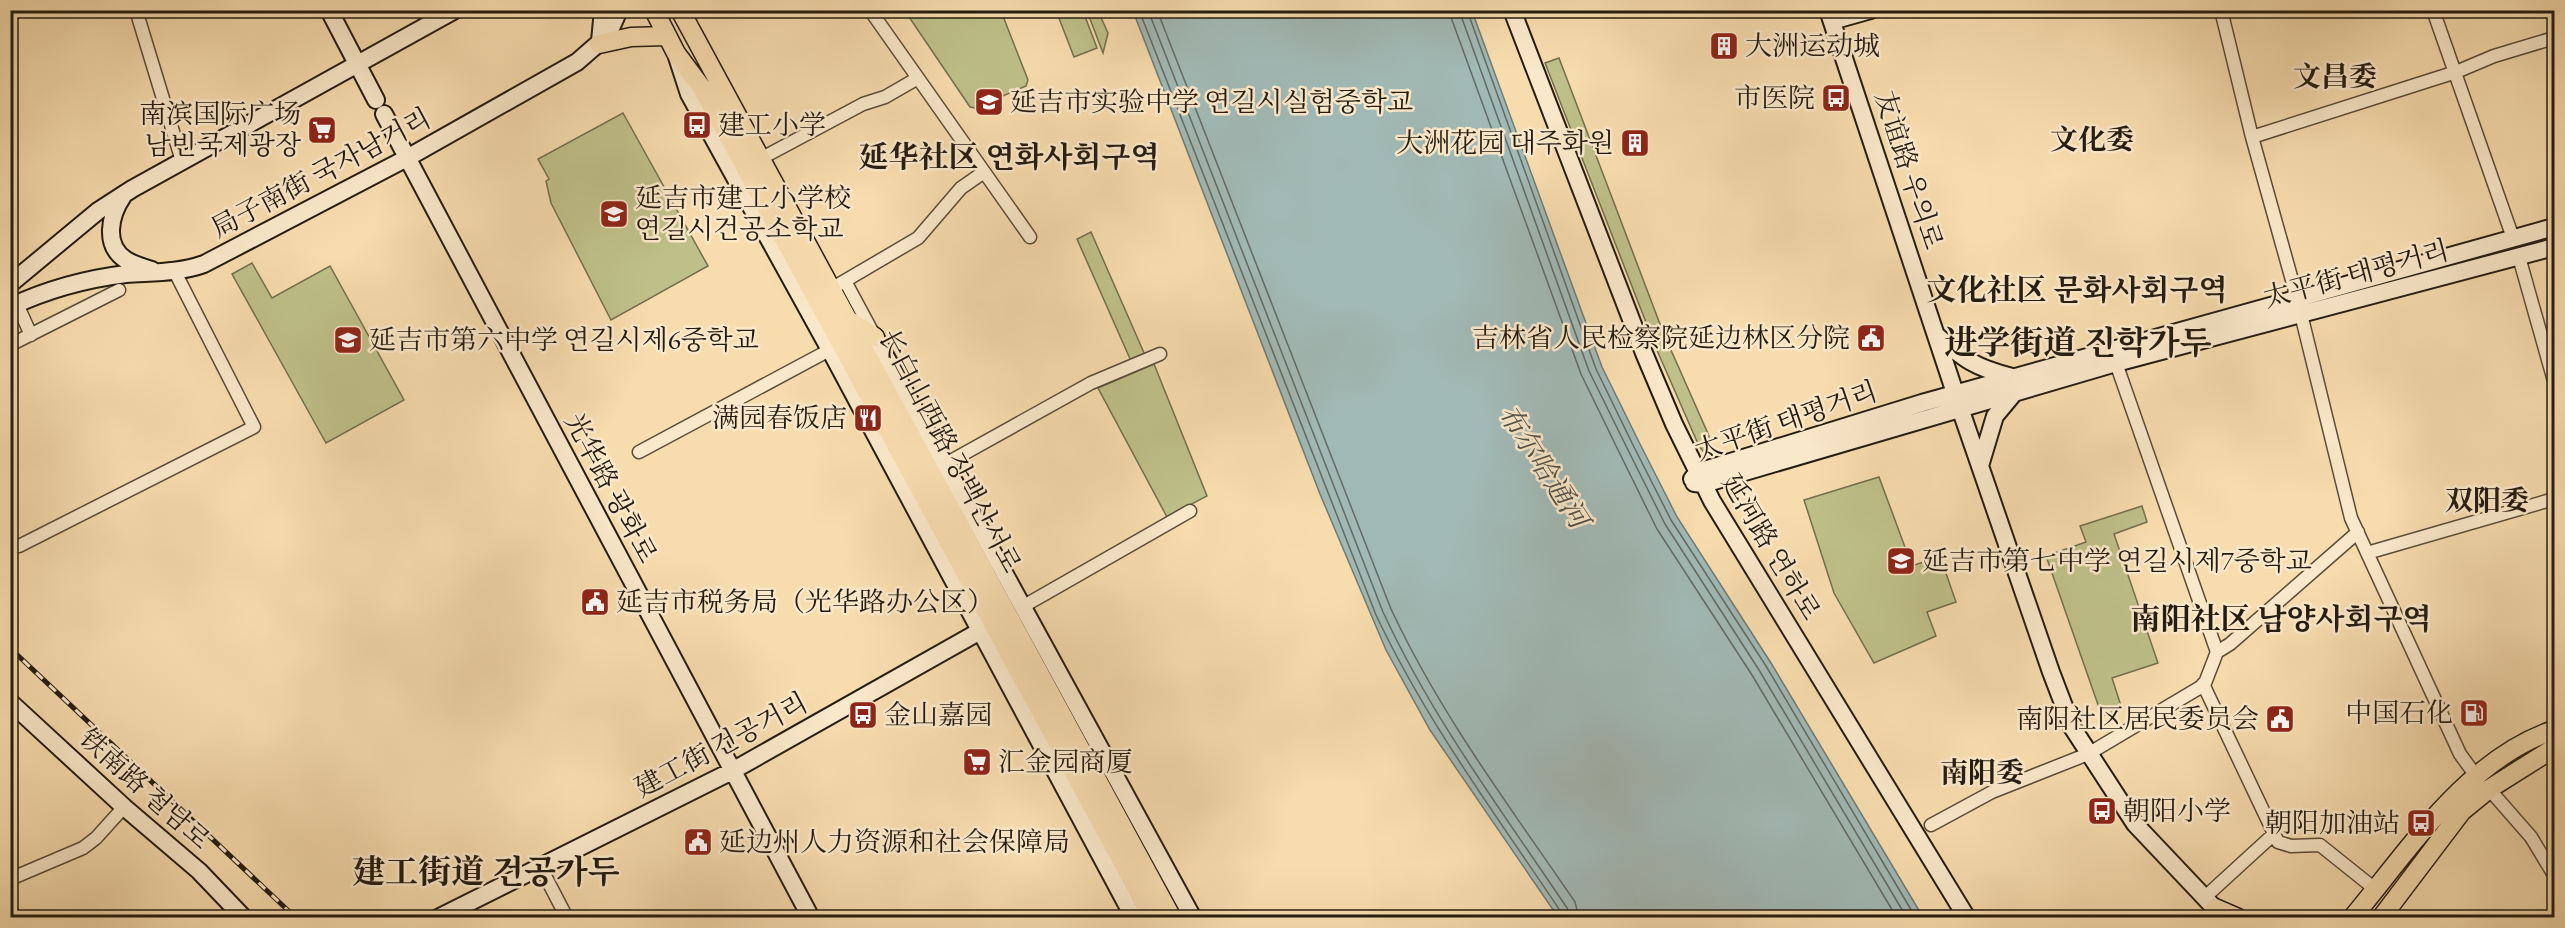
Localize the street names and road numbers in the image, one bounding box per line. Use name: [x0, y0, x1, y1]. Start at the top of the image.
street label: 友谊路 우의로: [1867, 86, 1952, 254]
street label: 局子南街 국자남거리: [205, 100, 437, 245]
street label: 太平街 태평거리: [2259, 232, 2453, 315]
street label: 长白山西路 장백산서로: [871, 323, 1029, 579]
street label: 太平街 태평거리: [1690, 373, 1882, 468]
street label: 光华路 광화로: [557, 407, 666, 569]
street label: 延河路 연하로: [1714, 467, 1829, 626]
street label: 建工街 건공거리: [628, 684, 813, 805]
street label: 铁南路 철남로: [72, 721, 218, 857]

